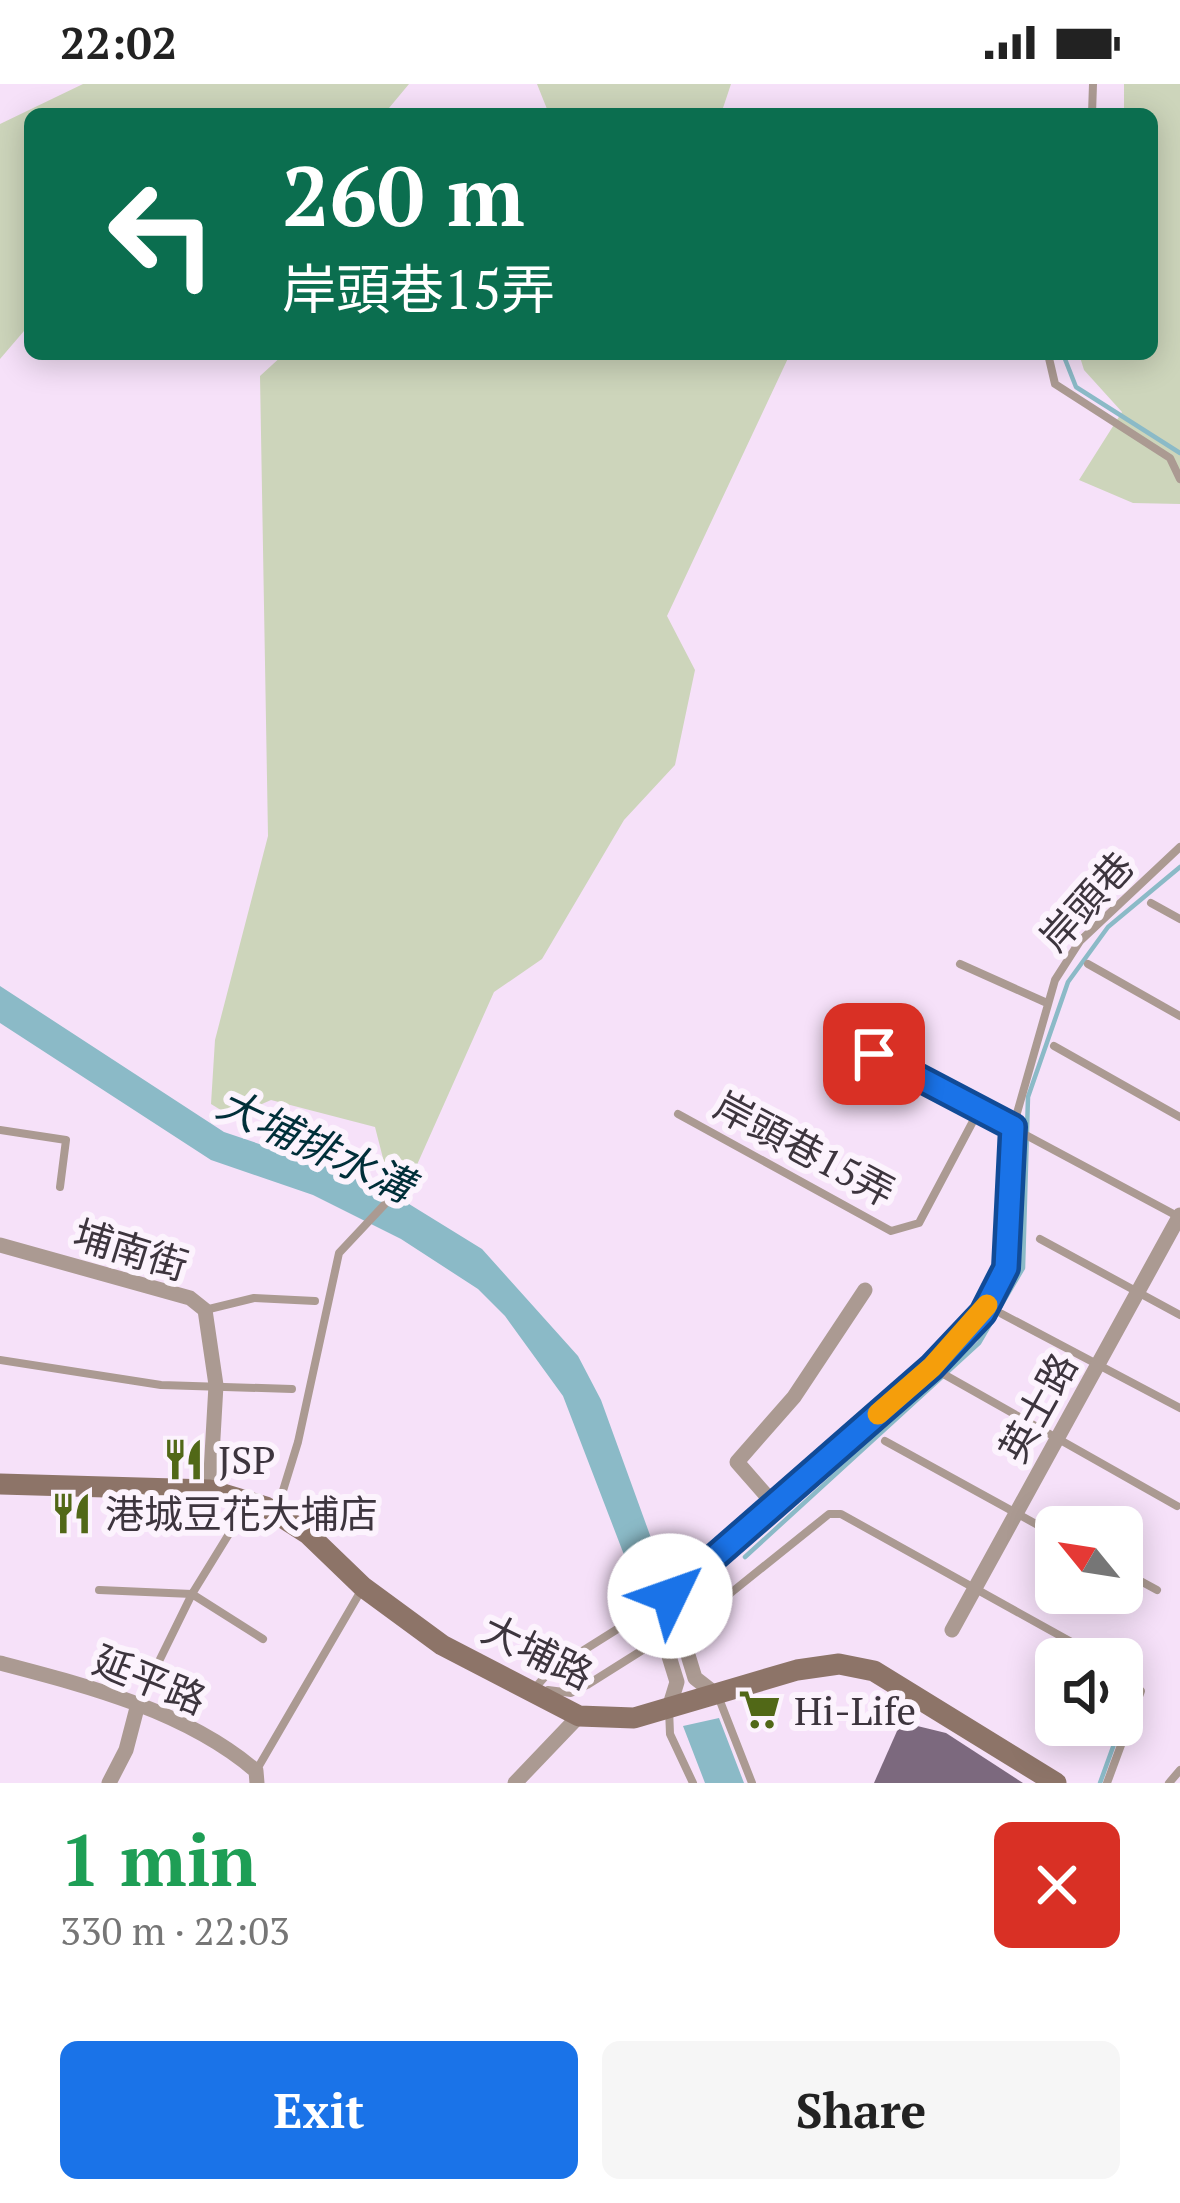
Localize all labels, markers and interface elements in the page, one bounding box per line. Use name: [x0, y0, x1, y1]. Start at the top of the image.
text: 22:02: [60, 12, 177, 72]
text: 260 m: [282, 139, 525, 250]
icon: left: [84, 156, 240, 312]
text: 岸頭巷15弄: [282, 253, 556, 324]
street label: 岸頭巷: [1028, 840, 1144, 962]
pin: [823, 1003, 925, 1105]
icon: arrive: [841, 1021, 907, 1087]
water label: 大埔排水溝: [209, 1074, 428, 1216]
street label: 岸頭巷15弄: [706, 1079, 904, 1217]
street label: 埔南街: [67, 1207, 195, 1291]
street label: 英士路: [986, 1343, 1088, 1471]
place label: JSP: [218, 1433, 275, 1485]
restaurant icon: JSP: [161, 1436, 207, 1482]
place label: 港城豆花大埔店: [105, 1487, 378, 1539]
restaurant icon: 港城豆花大埔店: [48, 1490, 94, 1536]
north arrow: [1035, 1506, 1143, 1614]
map controls: [1035, 1506, 1143, 1746]
position arrow: [607, 1533, 733, 1659]
street label: 大埔路: [474, 1602, 602, 1700]
street label: 延平路: [86, 1633, 214, 1725]
button: sound: [1035, 1638, 1143, 1746]
place label: Hi-Life: [794, 1684, 916, 1736]
supermarket icon: Hi-Life: [737, 1687, 783, 1733]
text: 1 min: [60, 1811, 257, 1907]
button: close: [994, 1822, 1120, 1948]
text: 330 m · 22:03: [60, 1904, 290, 1956]
button: Exit: [60, 2041, 578, 2179]
button: Share: [602, 2041, 1120, 2179]

